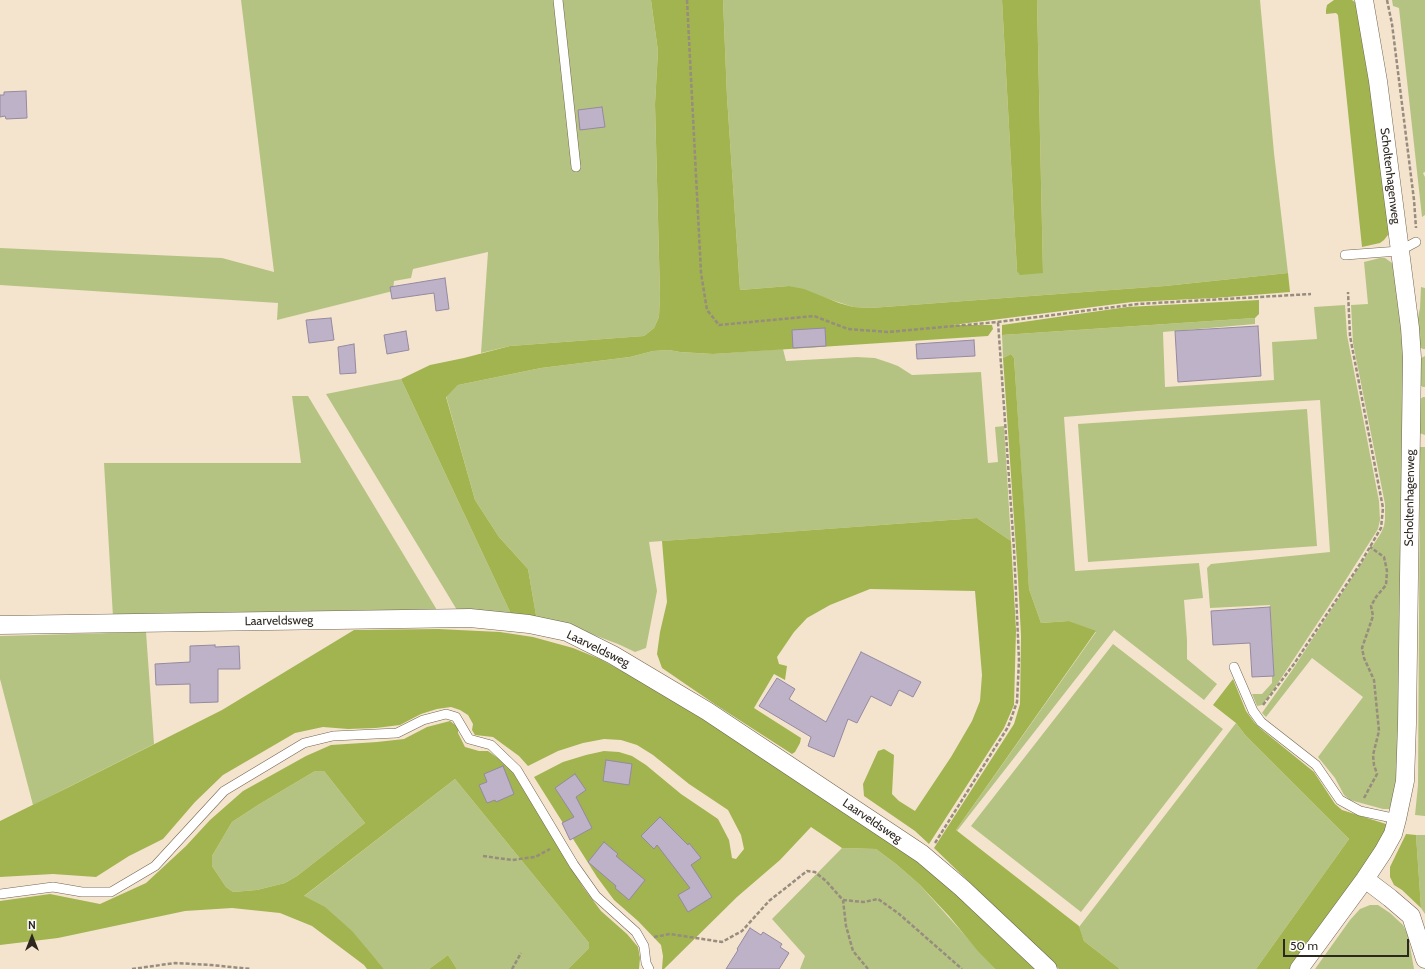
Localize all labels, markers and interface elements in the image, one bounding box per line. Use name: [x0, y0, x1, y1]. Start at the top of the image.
street label: Scholtenhagenweg: [1377, 127, 1403, 225]
street label: Scholtenhagenweg: [1402, 449, 1418, 547]
street label: Laarveldsweg: [245, 613, 313, 629]
street label: Laarveldsweg: [564, 628, 632, 670]
street label: Laarveldsweg: [840, 796, 904, 846]
north arrow: [12, 917, 52, 957]
text: N: [28, 918, 36, 932]
scale bar: [1285, 931, 1411, 957]
text: 50 m: [1290, 938, 1318, 953]

